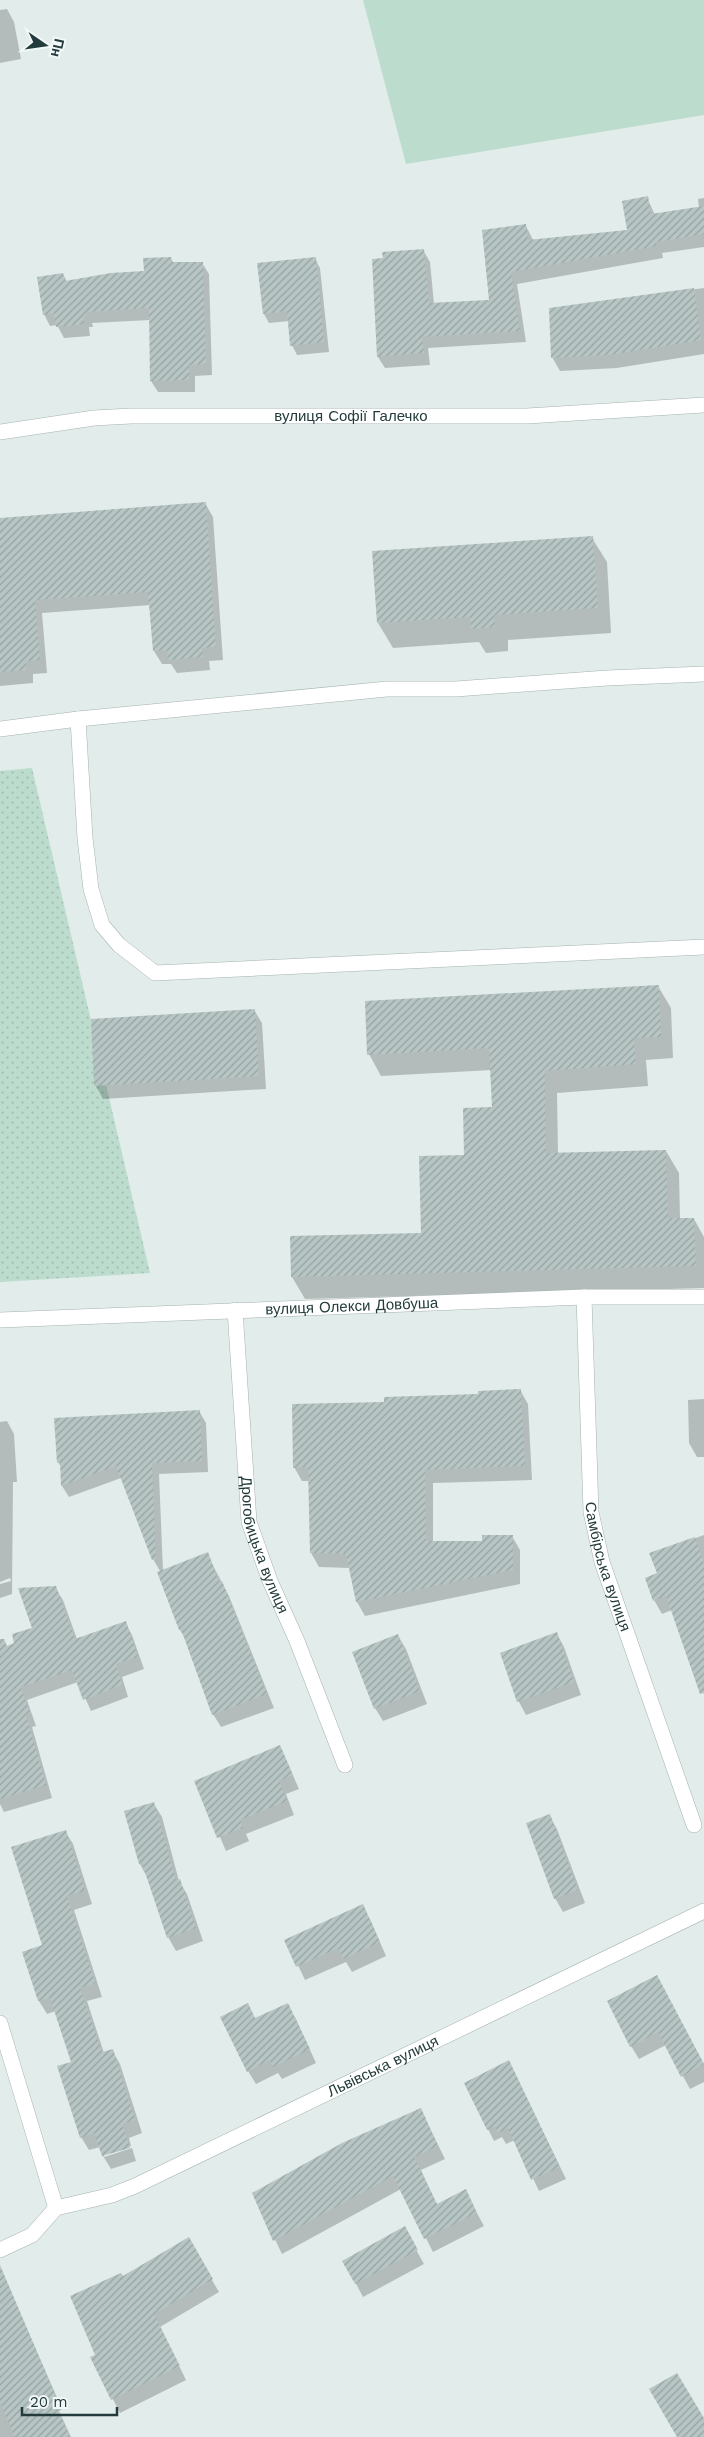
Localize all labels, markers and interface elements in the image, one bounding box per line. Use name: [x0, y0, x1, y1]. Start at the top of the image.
north arrow: [20, 20, 70, 70]
text: Пн: [48, 37, 68, 59]
street label: вулиця Софії Галечко: [274, 407, 427, 425]
street label: вулиця Олекси Довбуша: [265, 1294, 439, 1319]
street label: Дрогобицька вулиця: [237, 1476, 292, 1616]
street label: Самбірська вулиця: [582, 1502, 635, 1634]
street label: Львівська вулиця: [324, 2032, 441, 2101]
scale bar: [22, 2384, 118, 2416]
text: 20 m: [30, 2393, 68, 2411]

